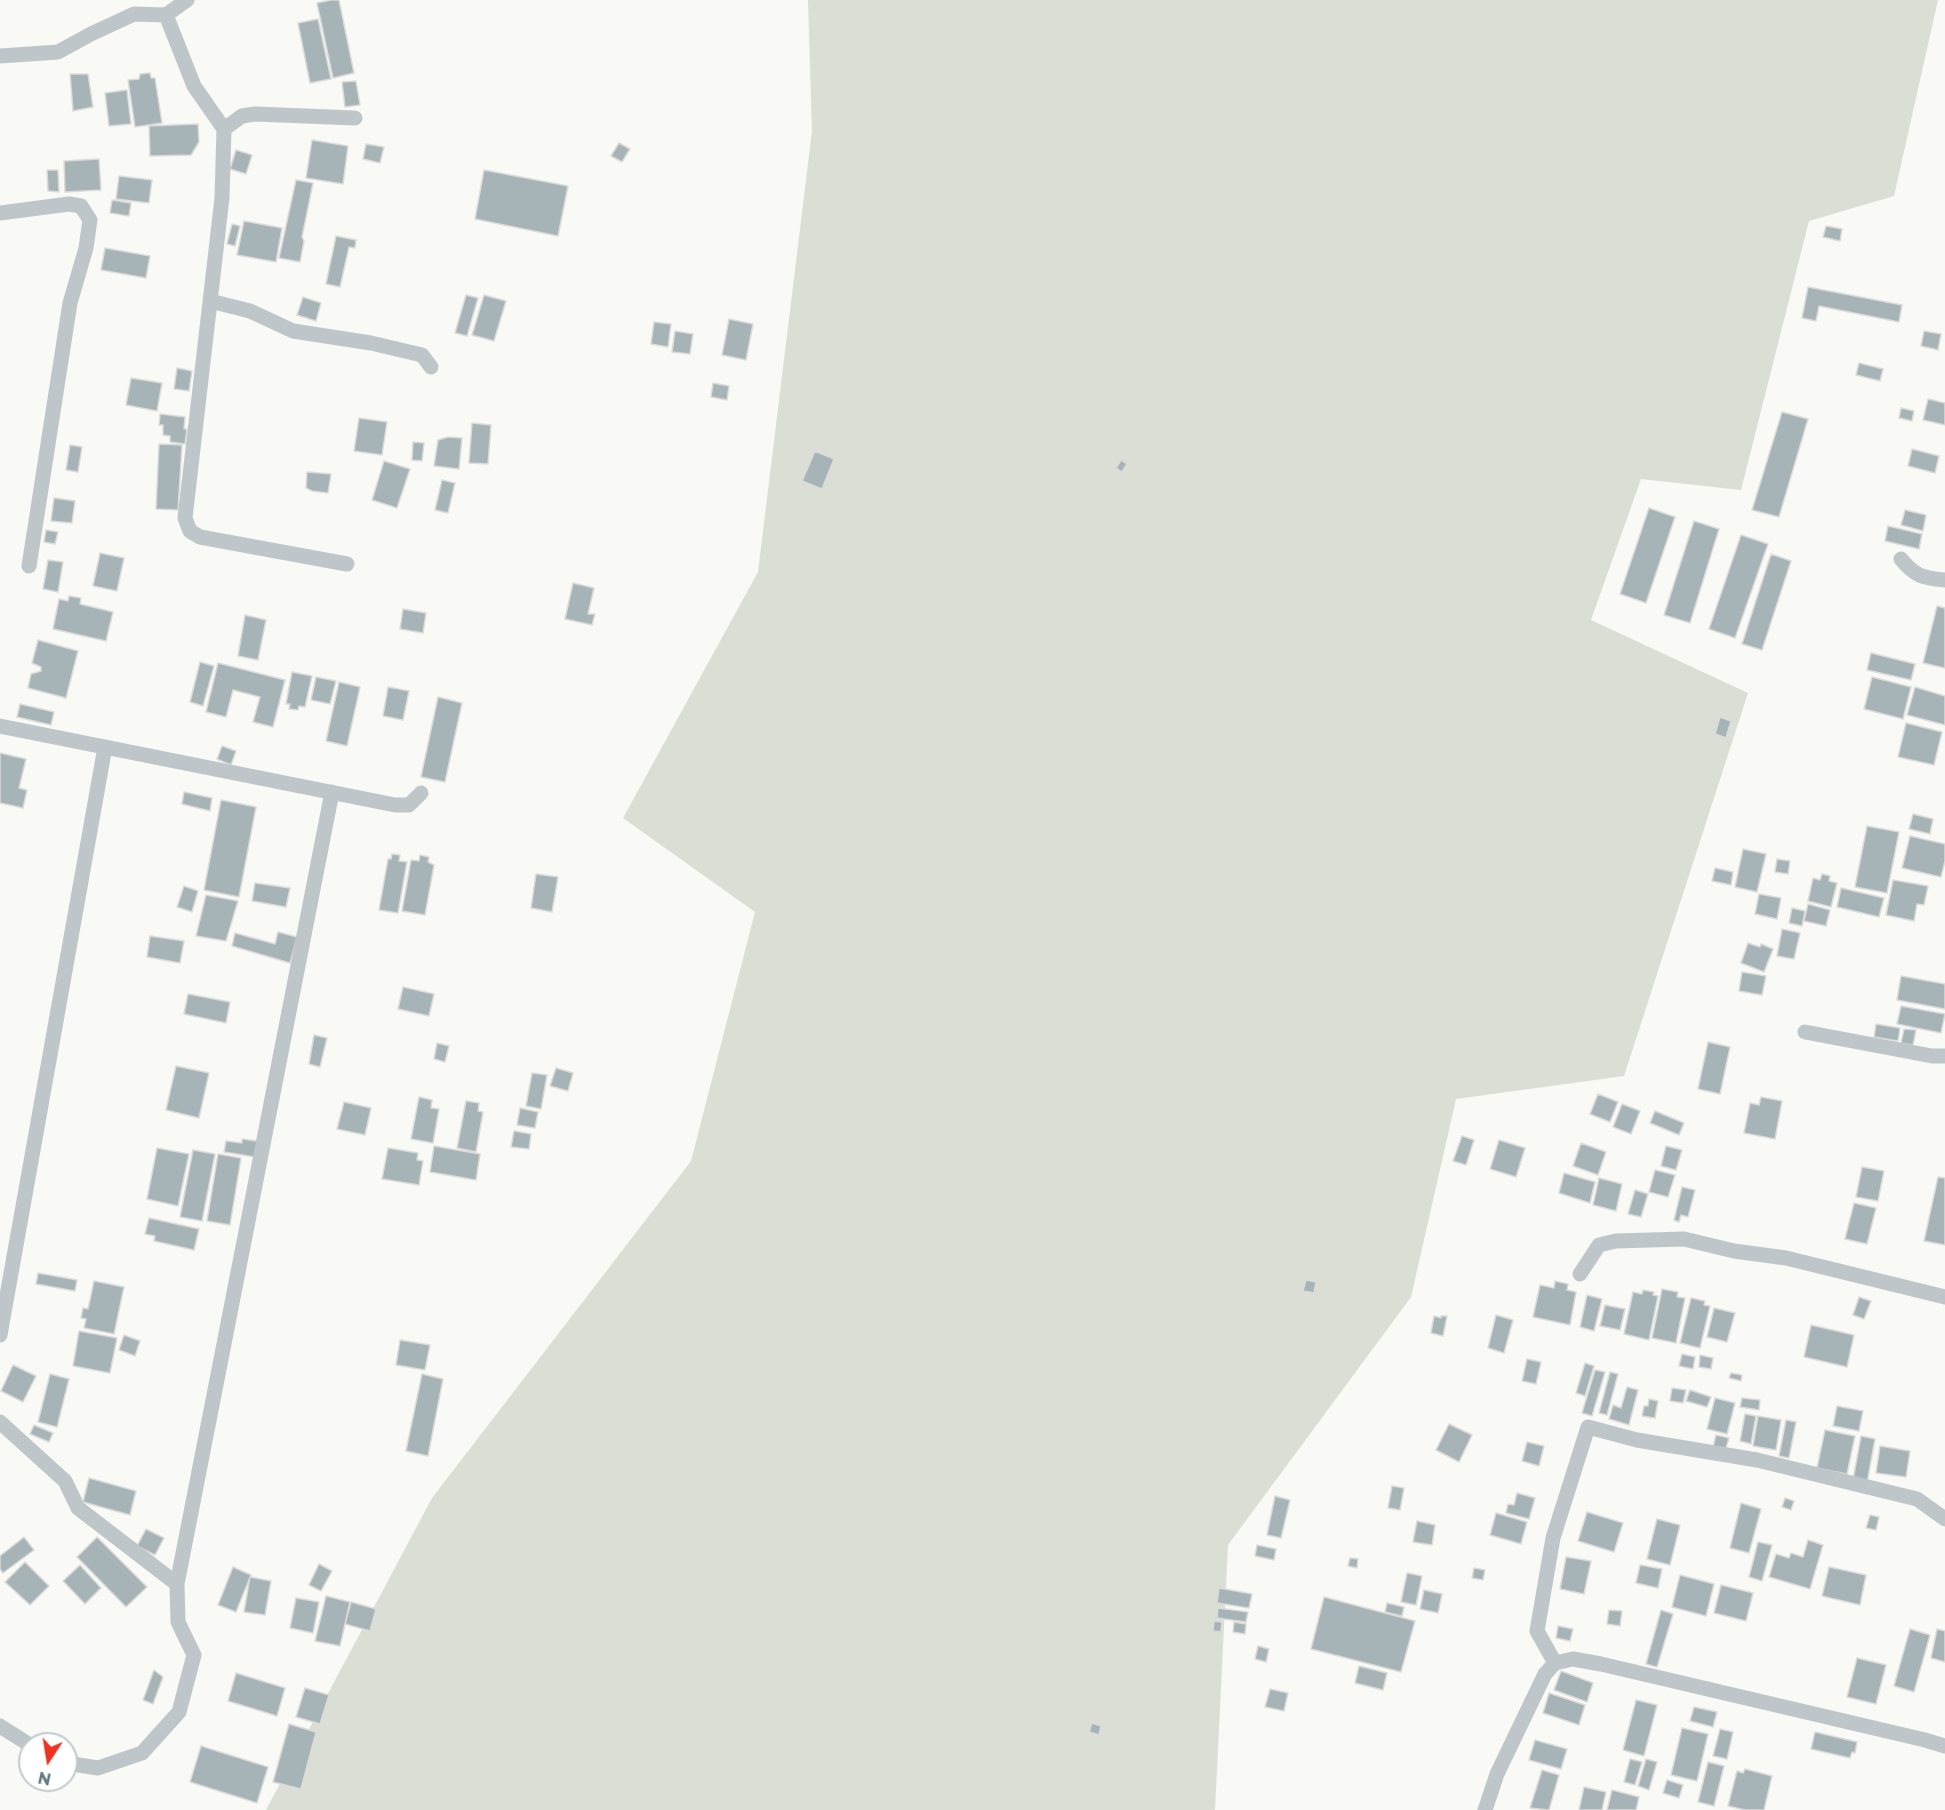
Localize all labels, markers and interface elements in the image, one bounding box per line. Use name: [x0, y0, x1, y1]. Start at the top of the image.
north arrow: [18, 1732, 78, 1792]
text: N: [36, 1768, 53, 1789]

